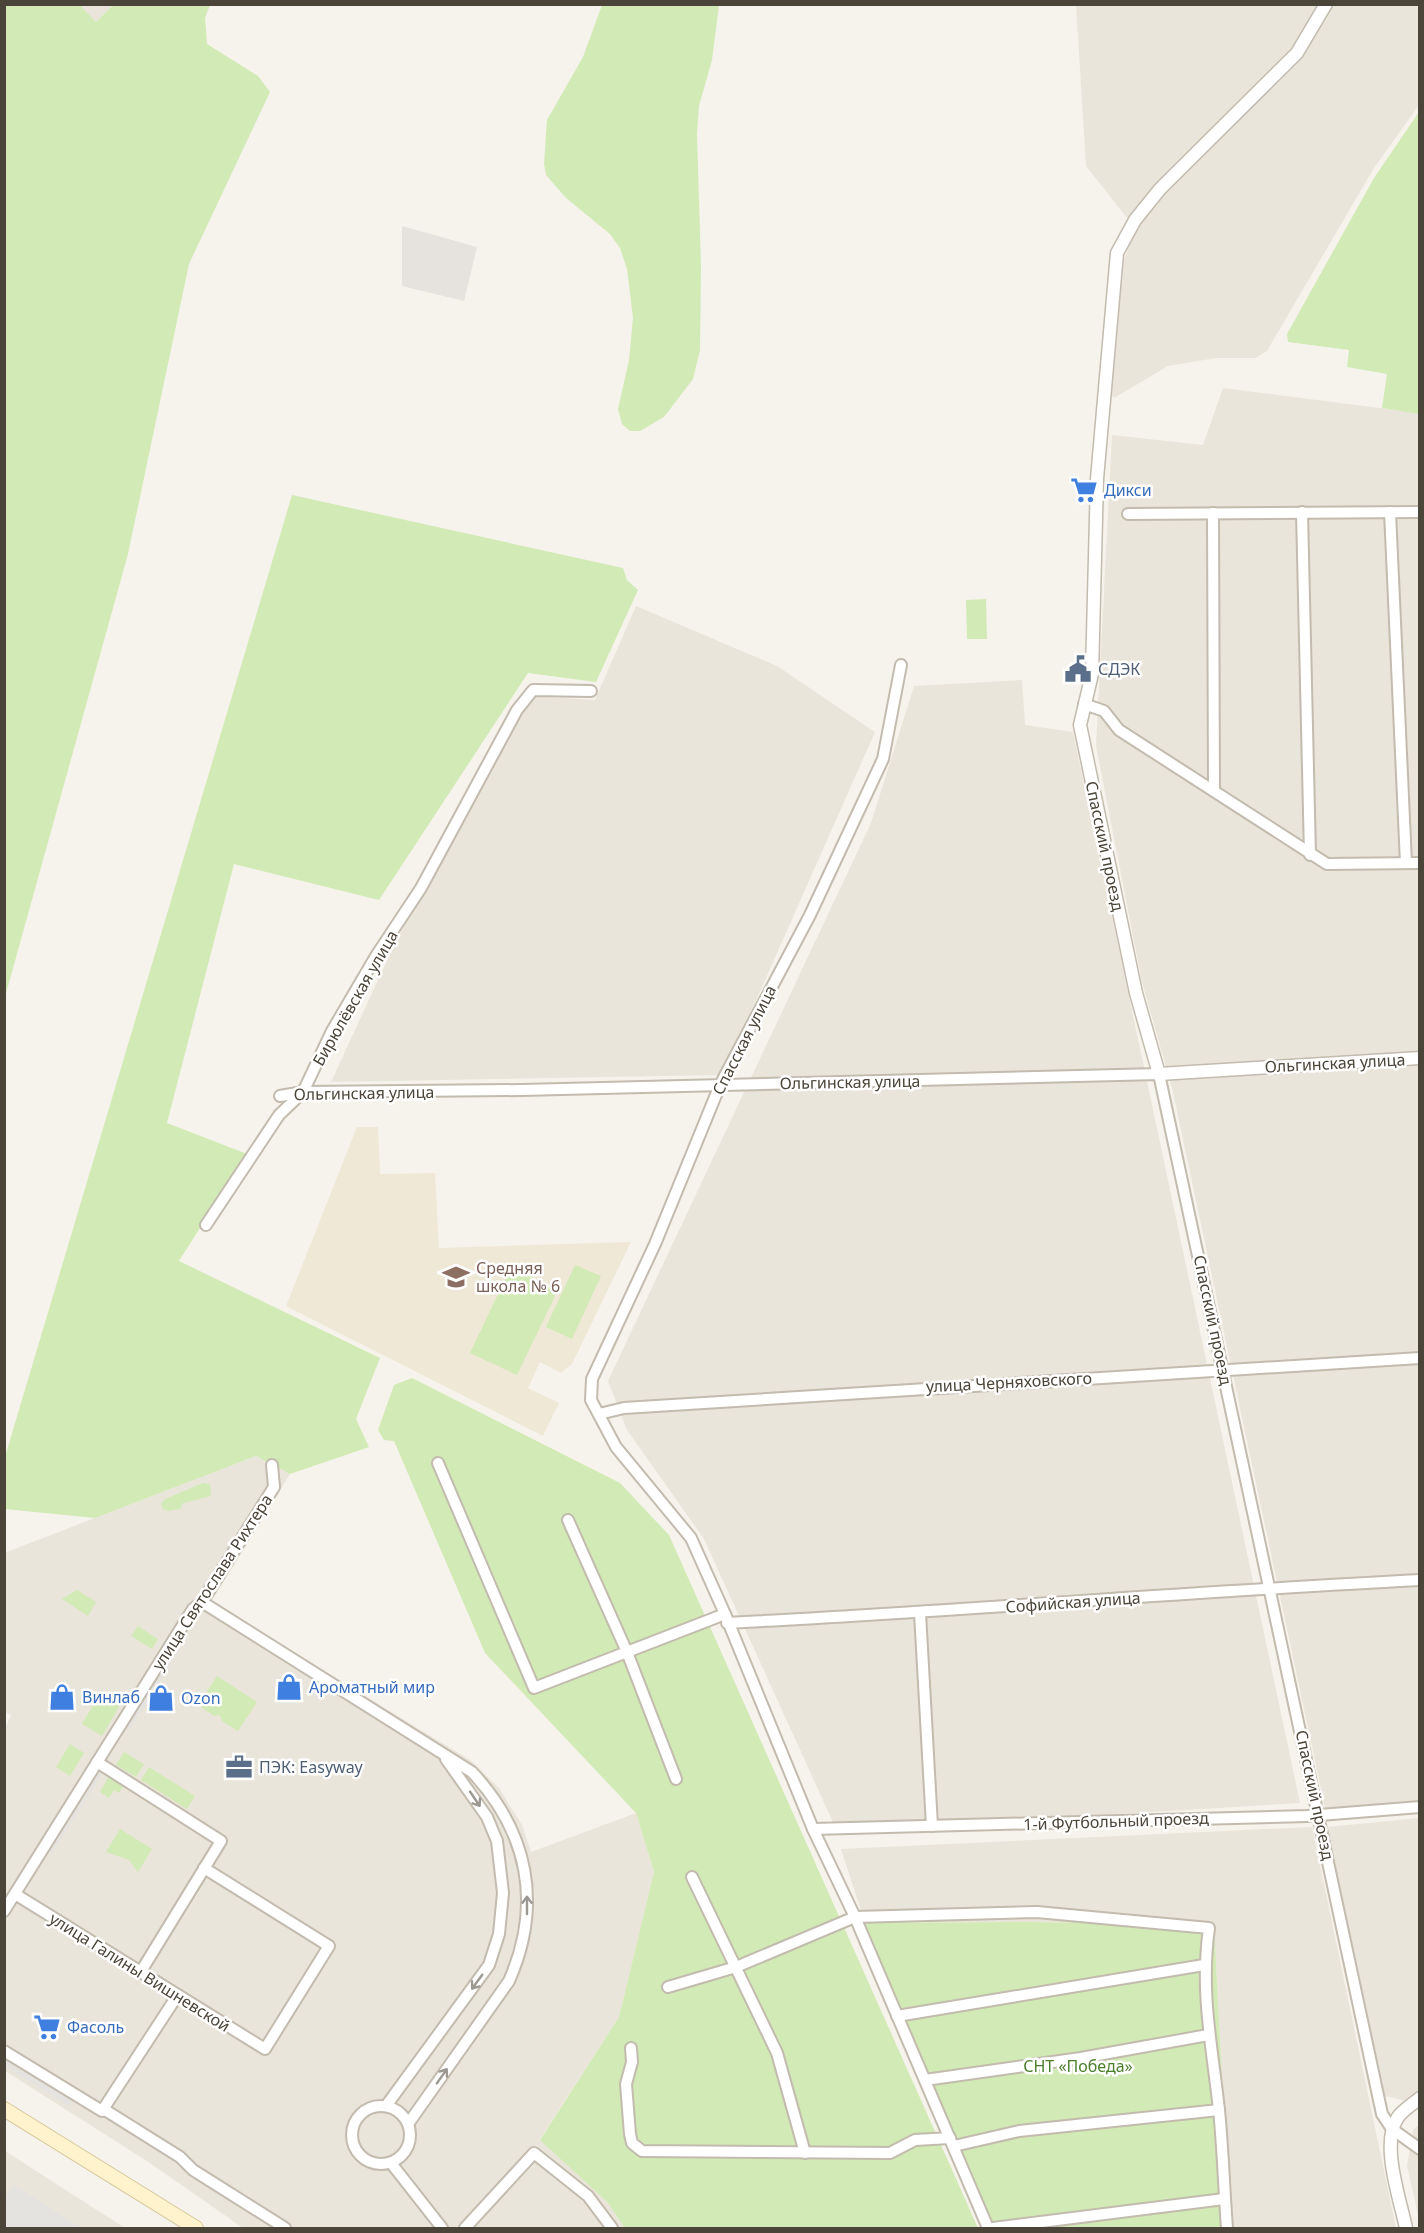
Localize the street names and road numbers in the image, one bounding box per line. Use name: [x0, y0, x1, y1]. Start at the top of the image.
street label: Спасский проезд: [1080, 779, 1130, 913]
street label: Бирюлёвская улица: [307, 926, 403, 1070]
street label: Спасская улица: [707, 981, 781, 1099]
street label: Ольгинская улица: [1264, 1048, 1406, 1078]
street label: Ольгинская улица: [780, 1070, 920, 1094]
street label: Ольгинская улица: [294, 1081, 434, 1105]
street label: Спасский проезд: [1188, 1253, 1238, 1387]
street label: улица Черняховского: [925, 1367, 1093, 1397]
street label: улица Святослава Рихтера: [147, 1490, 277, 1674]
street label: Софийская улица: [1005, 1586, 1141, 1618]
street label: Спасский проезд: [1290, 1728, 1340, 1862]
street label: 1-й Футбольный проезд: [1023, 1807, 1209, 1835]
street label: улица Галины Вишневской: [45, 1907, 235, 2037]

